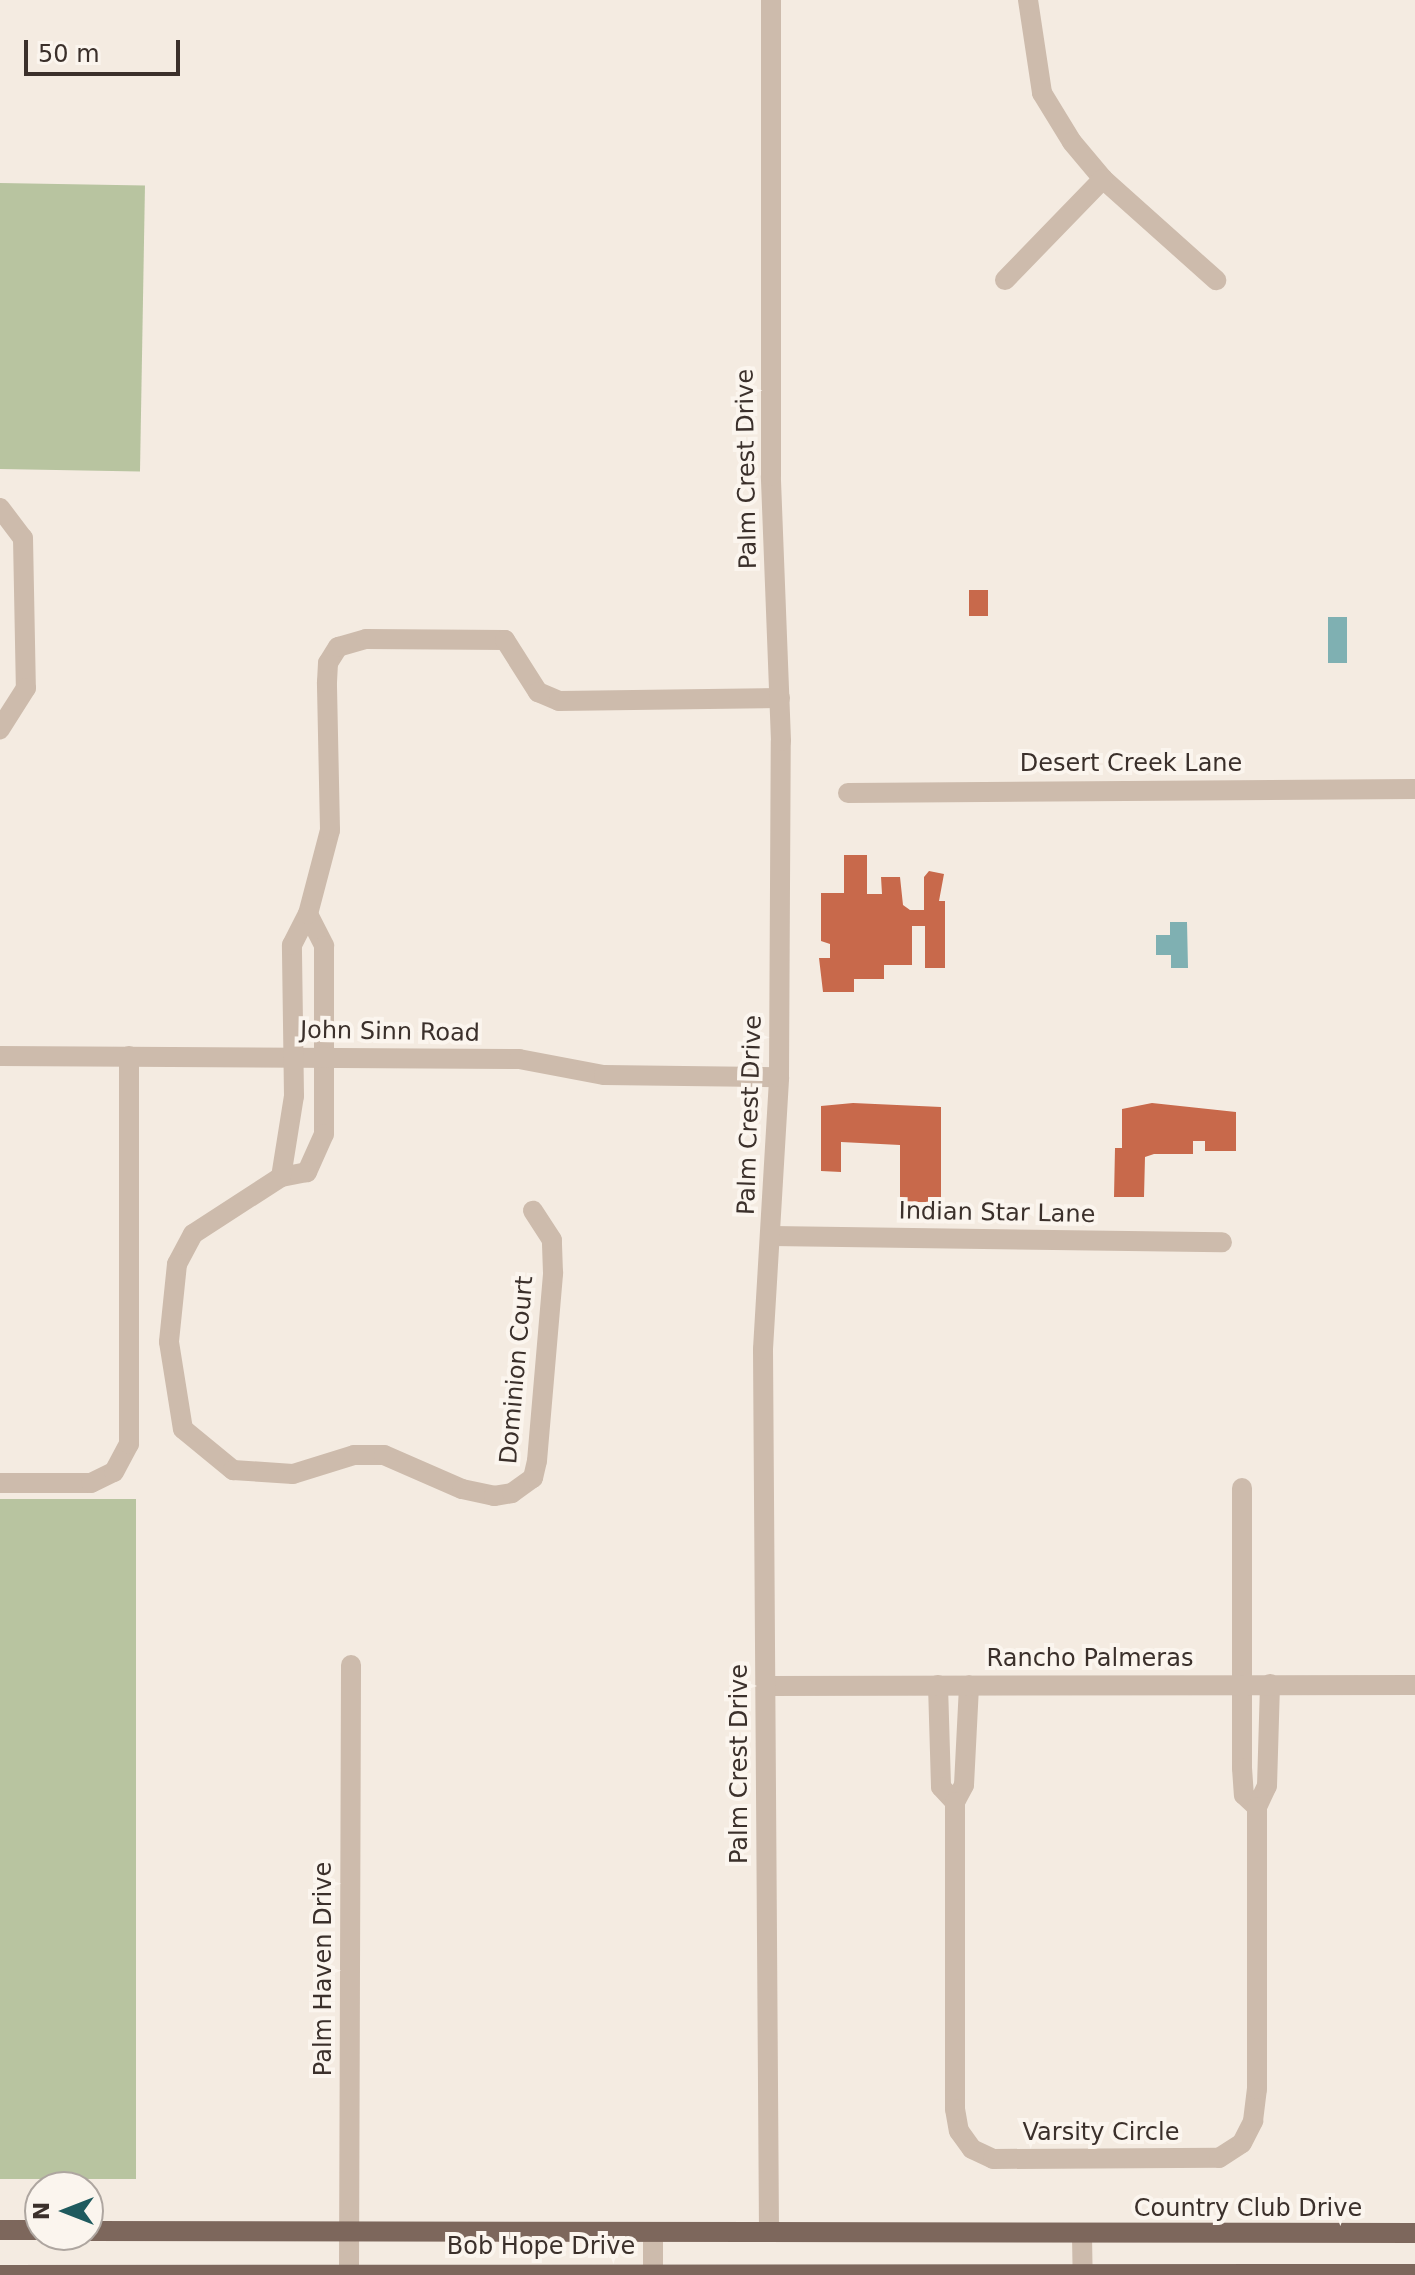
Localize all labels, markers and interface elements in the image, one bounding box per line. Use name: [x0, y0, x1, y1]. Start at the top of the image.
scale bar: [28, 24, 184, 74]
text: 50 m: [38, 40, 100, 68]
street label: Palm Crest Drive: [731, 369, 763, 569]
street label: Desert Creek Lane: [1020, 750, 1242, 778]
street label: Palm Crest Drive: [732, 1014, 768, 1216]
street label: John Sinn Road: [300, 1016, 480, 1048]
street label: Indian Star Lane: [898, 1197, 1096, 1229]
street label: Dominion Court: [494, 1275, 540, 1465]
street label: Rancho Palmeras: [987, 1645, 1193, 1673]
street label: Palm Crest Drive: [726, 1664, 754, 1864]
street label: Palm Haven Drive: [310, 1862, 338, 2076]
street label: Varsity Circle: [1023, 2119, 1179, 2147]
north arrow: [24, 2171, 104, 2251]
street label: Country Club Drive: [1134, 2195, 1362, 2223]
text: N: [29, 2202, 54, 2220]
street label: Bob Hope Drive: [447, 2233, 635, 2261]

